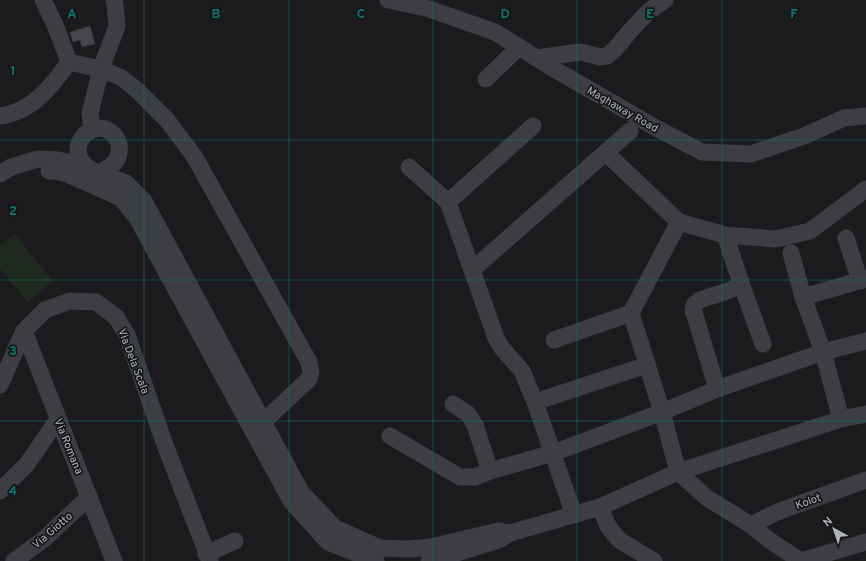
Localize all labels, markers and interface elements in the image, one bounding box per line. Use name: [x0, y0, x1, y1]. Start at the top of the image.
text: A: [67, 7, 77, 23]
text: B: [212, 7, 221, 23]
text: C: [357, 7, 365, 23]
text: D: [500, 7, 510, 23]
text: E: [646, 7, 654, 23]
text: F: [790, 7, 798, 23]
text: 1: [10, 64, 16, 80]
street label: Maghaway Road: [584, 84, 661, 136]
text: 2: [9, 204, 17, 220]
street label: Via Dela Scala: [114, 327, 152, 396]
text: 3: [9, 344, 17, 360]
street label: Via Romana: [51, 416, 86, 476]
text: 4: [9, 484, 17, 500]
street label: Kolot: [794, 491, 823, 513]
street label: Via Giotto: [30, 509, 76, 552]
north arrow: [814, 509, 854, 549]
text: N: [821, 514, 836, 530]

